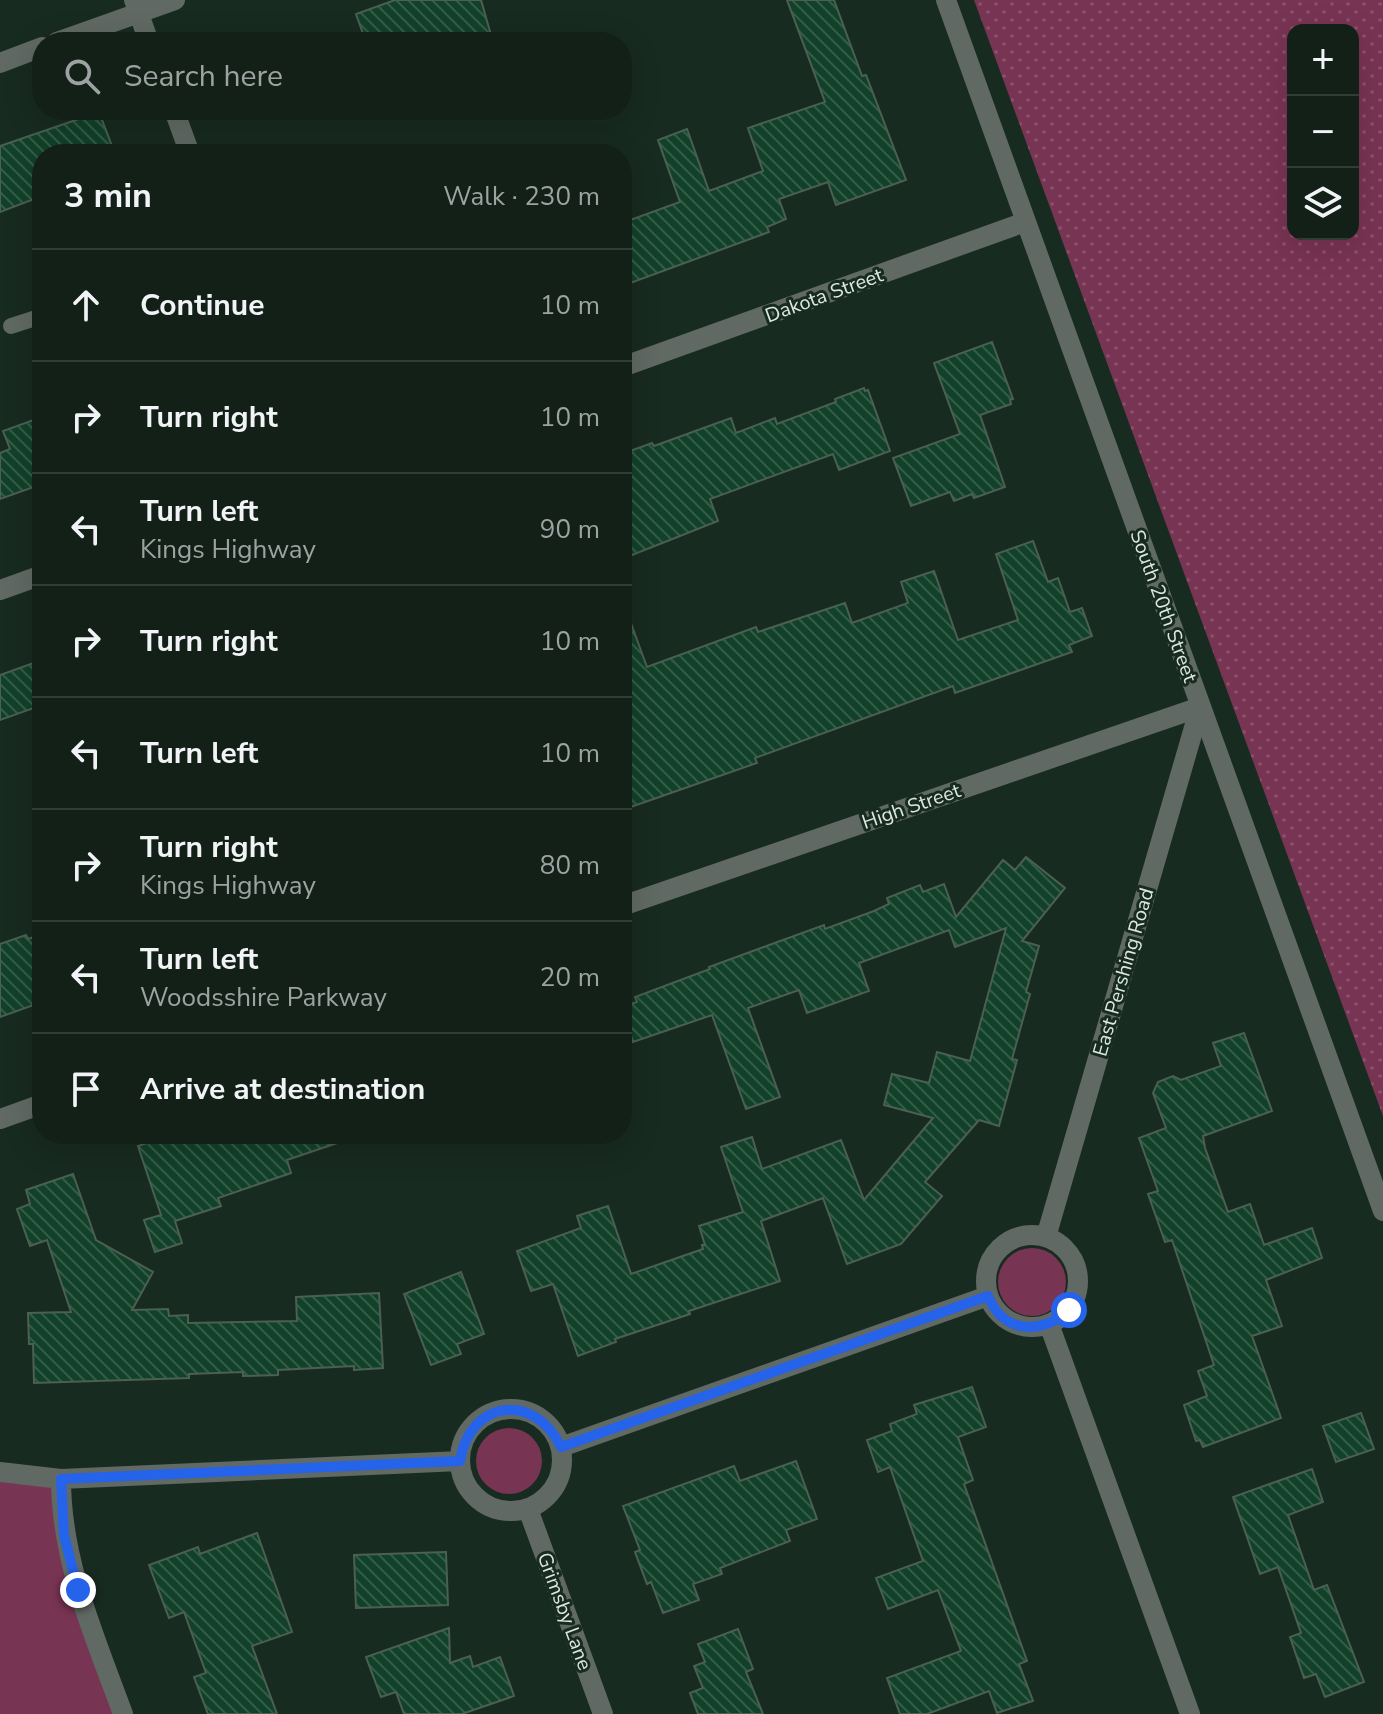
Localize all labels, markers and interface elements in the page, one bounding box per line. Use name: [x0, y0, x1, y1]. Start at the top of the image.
map controls: [1287, 24, 1359, 240]
button: +: [1287, 24, 1359, 96]
search box: [32, 32, 632, 120]
icon: search: [60, 54, 104, 98]
text: Search here: [124, 56, 283, 97]
button: −: [1287, 96, 1359, 168]
button: layers: [1287, 168, 1359, 240]
text: 3 min: [64, 173, 152, 219]
text: Walk · 230 m: [443, 179, 600, 214]
street label: Dakota Street: [762, 261, 888, 329]
icon: ahead: [64, 283, 108, 327]
text: Continue: [140, 285, 265, 326]
text: 10 m: [540, 288, 600, 323]
icon: right: [64, 395, 108, 439]
text: Turn right: [140, 397, 278, 438]
text: 10 m: [540, 400, 600, 435]
text: Turn left: [140, 491, 258, 532]
icon: left: [64, 507, 108, 551]
text: 90 m: [540, 512, 600, 547]
street label: South 20th Street: [1123, 526, 1204, 687]
text: Kings Highway: [140, 532, 316, 567]
icon: right: [64, 619, 108, 663]
text: Turn right: [140, 621, 278, 662]
text: 10 m: [540, 624, 600, 659]
icon: left: [64, 731, 108, 775]
text: Turn left: [140, 733, 258, 774]
text: 10 m: [540, 736, 600, 771]
street label: High Street: [858, 777, 965, 836]
text: Turn right: [140, 827, 278, 868]
icon: right: [64, 843, 108, 887]
text: 80 m: [540, 848, 600, 883]
text: Kings Highway: [140, 868, 316, 903]
street label: East Pershing Road: [1087, 885, 1160, 1060]
text: Turn left: [140, 939, 258, 980]
icon: left: [64, 955, 108, 999]
text: 20 m: [540, 960, 600, 995]
text: Woodsshire Parkway: [140, 980, 387, 1015]
icon: arrive: [64, 1067, 108, 1111]
text: Arrive at destination: [140, 1069, 425, 1110]
route start: [1051, 1292, 1087, 1328]
street label: Grimsby Lane: [531, 1549, 598, 1674]
route end: [60, 1572, 96, 1608]

